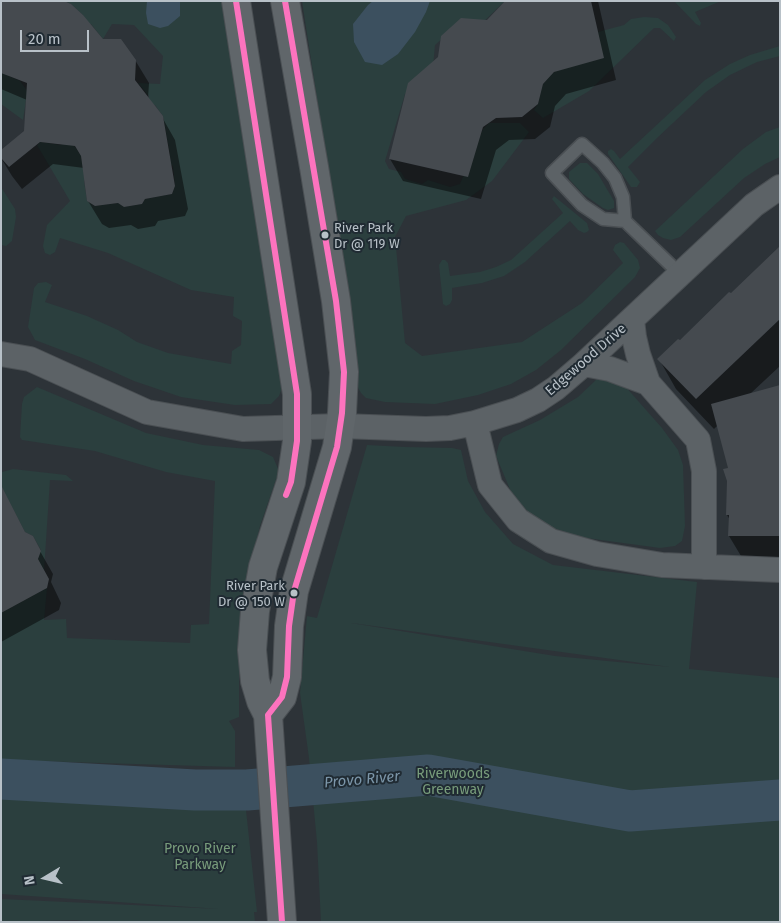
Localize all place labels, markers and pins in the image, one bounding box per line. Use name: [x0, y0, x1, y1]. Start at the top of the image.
place label: River Park Dr @ 119 W: [334, 220, 400, 251]
marker: River Park Dr @ 119 W: [320, 230, 330, 240]
place label: River Park Dr @ 150 W: [218, 578, 285, 609]
marker: River Park Dr @ 150 W: [289, 588, 299, 598]

